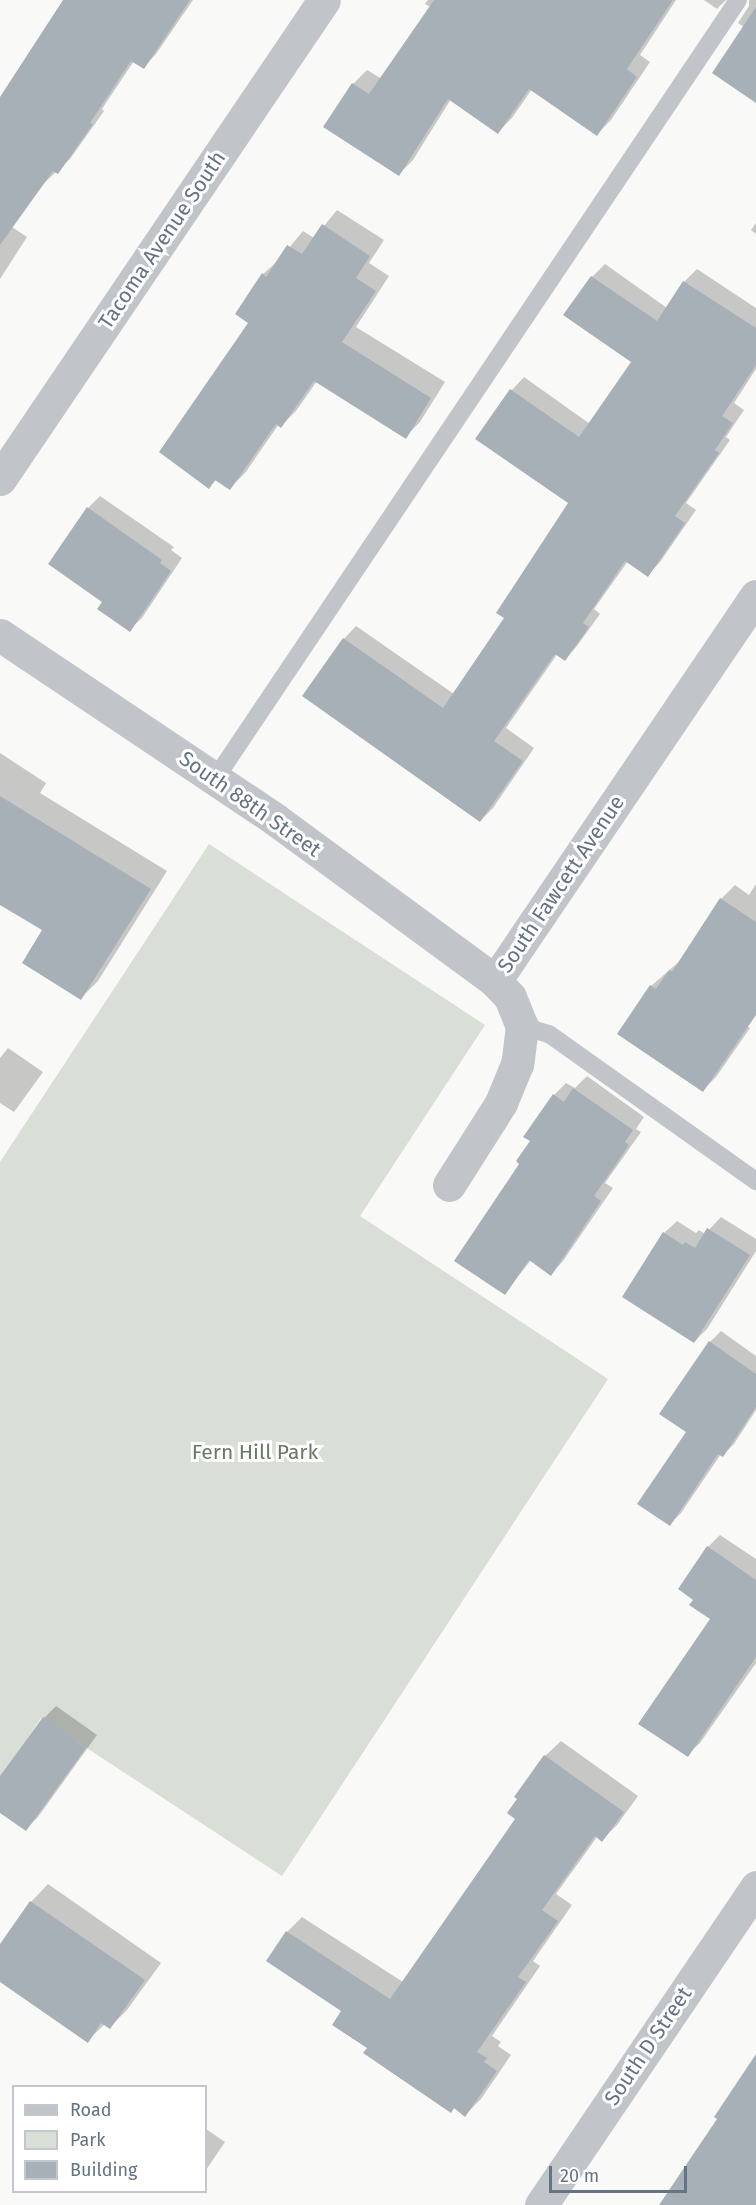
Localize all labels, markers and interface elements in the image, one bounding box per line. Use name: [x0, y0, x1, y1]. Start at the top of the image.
street label: Tacoma Avenue South: [93, 146, 231, 334]
street label: South 88th Street: [174, 746, 326, 862]
street label: South Fawcett Avenue: [492, 791, 630, 977]
park label: Fern Hill Park: [192, 1439, 318, 1465]
street label: South D Street: [599, 1982, 697, 2110]
legend: [12, 2085, 207, 2193]
text: Road: [70, 2099, 112, 2121]
text: Park: [70, 2129, 105, 2151]
scale bar: [552, 2154, 690, 2192]
text: Building: [70, 2159, 137, 2181]
text: 20 m: [560, 2165, 599, 2187]

